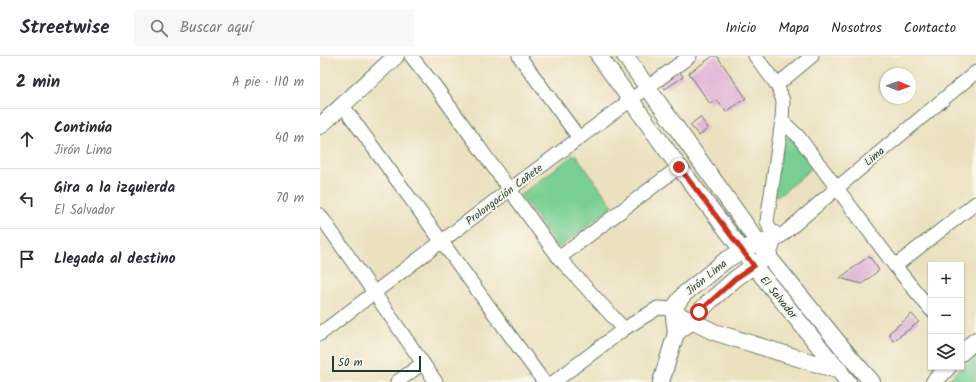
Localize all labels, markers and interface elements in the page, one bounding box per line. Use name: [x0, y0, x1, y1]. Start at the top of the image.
search box: [134, 10, 414, 46]
text: Streetwise: [20, 13, 110, 43]
text: Buscar aquí: [180, 16, 252, 40]
icon: search: [148, 17, 170, 39]
text: Inicio: [725, 17, 756, 39]
text: Mapa: [778, 17, 809, 39]
text: Nosotros: [831, 17, 882, 39]
text: Contacto: [904, 17, 956, 39]
north arrow: [880, 68, 916, 104]
text: 2 min: [16, 69, 60, 96]
text: A pie · 110 m: [232, 72, 304, 93]
text: Continúa: [54, 116, 112, 140]
icon: ahead: [16, 128, 38, 150]
text: 40 m: [275, 128, 304, 149]
text: Jirón Lima: [54, 140, 112, 161]
street label: Lima: [860, 143, 889, 171]
route end: [670, 158, 688, 176]
street label: Prolongación Cañete: [462, 160, 547, 230]
text: Gira a la izquierda: [54, 176, 175, 200]
icon: left: [16, 188, 38, 210]
text: 70 m: [276, 188, 304, 209]
text: El Salvador: [54, 200, 114, 221]
text: Llegada al destino: [54, 247, 176, 271]
icon: arrive: [16, 248, 38, 270]
street label: Jirón Lima: [682, 255, 731, 300]
map controls: [928, 262, 964, 370]
button: +: [928, 262, 964, 298]
street label: El Salvador: [755, 272, 802, 324]
button: −: [928, 298, 964, 334]
route start: [690, 303, 708, 321]
button: layers: [928, 334, 964, 370]
scale bar: [332, 354, 421, 373]
text: 50 m: [338, 354, 363, 372]

